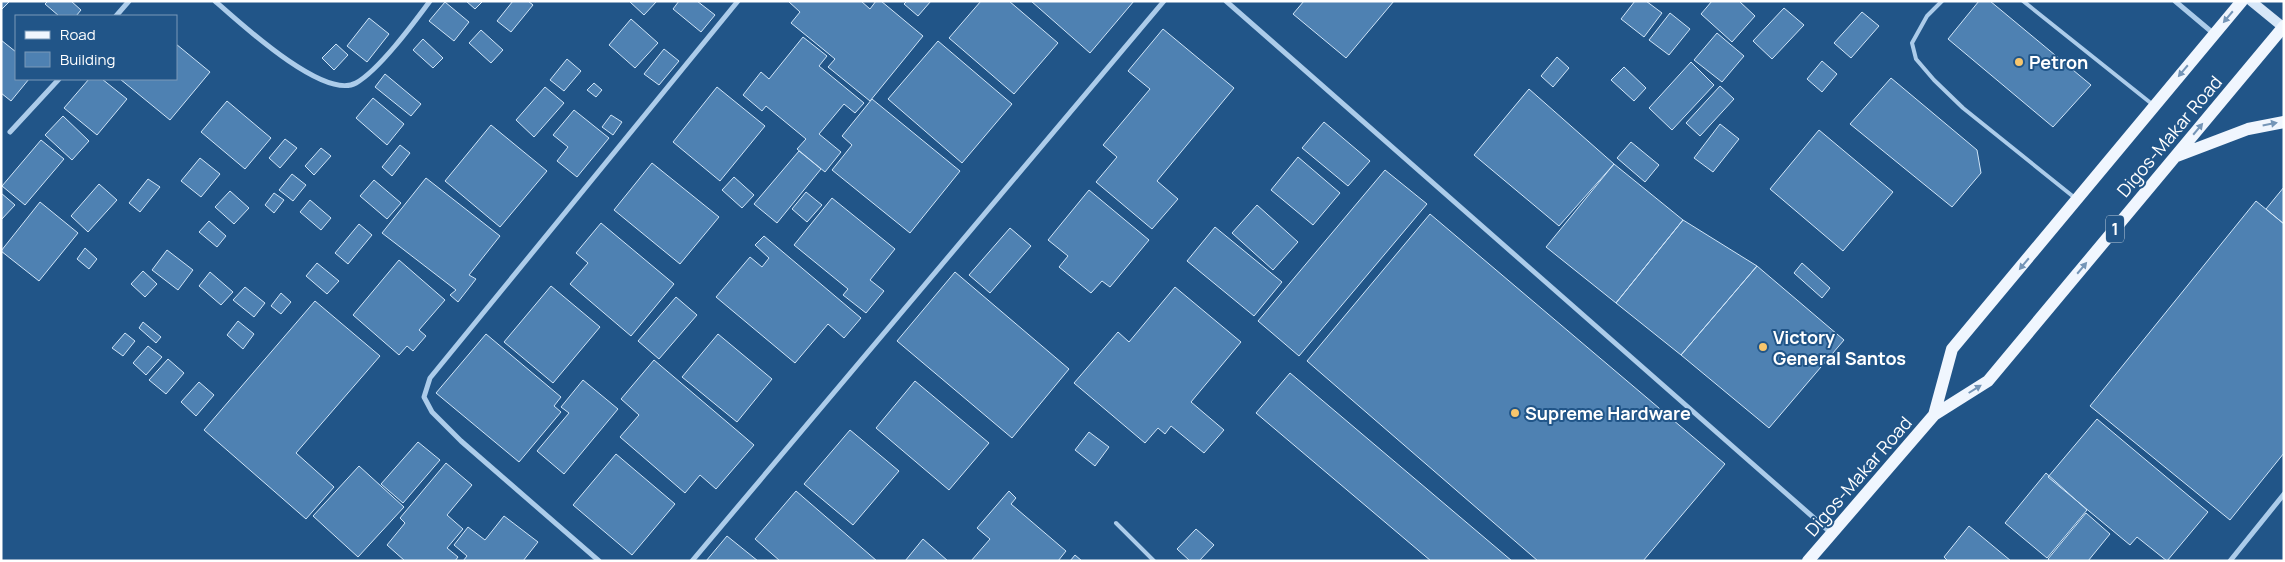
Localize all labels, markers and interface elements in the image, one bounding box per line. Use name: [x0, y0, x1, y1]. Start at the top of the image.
one-way arrow: [2222, 11, 2234, 23]
legend: [15, 15, 178, 80]
text: Road: [60, 24, 96, 45]
text: Building: [60, 49, 115, 70]
place label: Petron: [2029, 50, 2088, 74]
marker: Petron: [2013, 56, 2025, 68]
one-way arrow: [2178, 65, 2189, 78]
street label: Digos-Makar Road: [2111, 70, 2227, 202]
one-way arrow: [2263, 120, 2278, 128]
one-way arrow: [2192, 123, 2203, 136]
road number: 1: [2106, 215, 2124, 242]
one-way arrow: [2018, 257, 2029, 270]
one-way arrow: [2077, 262, 2088, 275]
place label: Victory General Santos: [1773, 325, 1906, 370]
marker: Victory General Santos: [1757, 341, 1769, 353]
one-way arrow: [1969, 384, 1982, 394]
place label: Supreme Hardware: [1525, 401, 1691, 425]
marker: Supreme Hardware: [1509, 407, 1521, 419]
street label: Digos-Makar Road: [1799, 411, 1917, 541]

